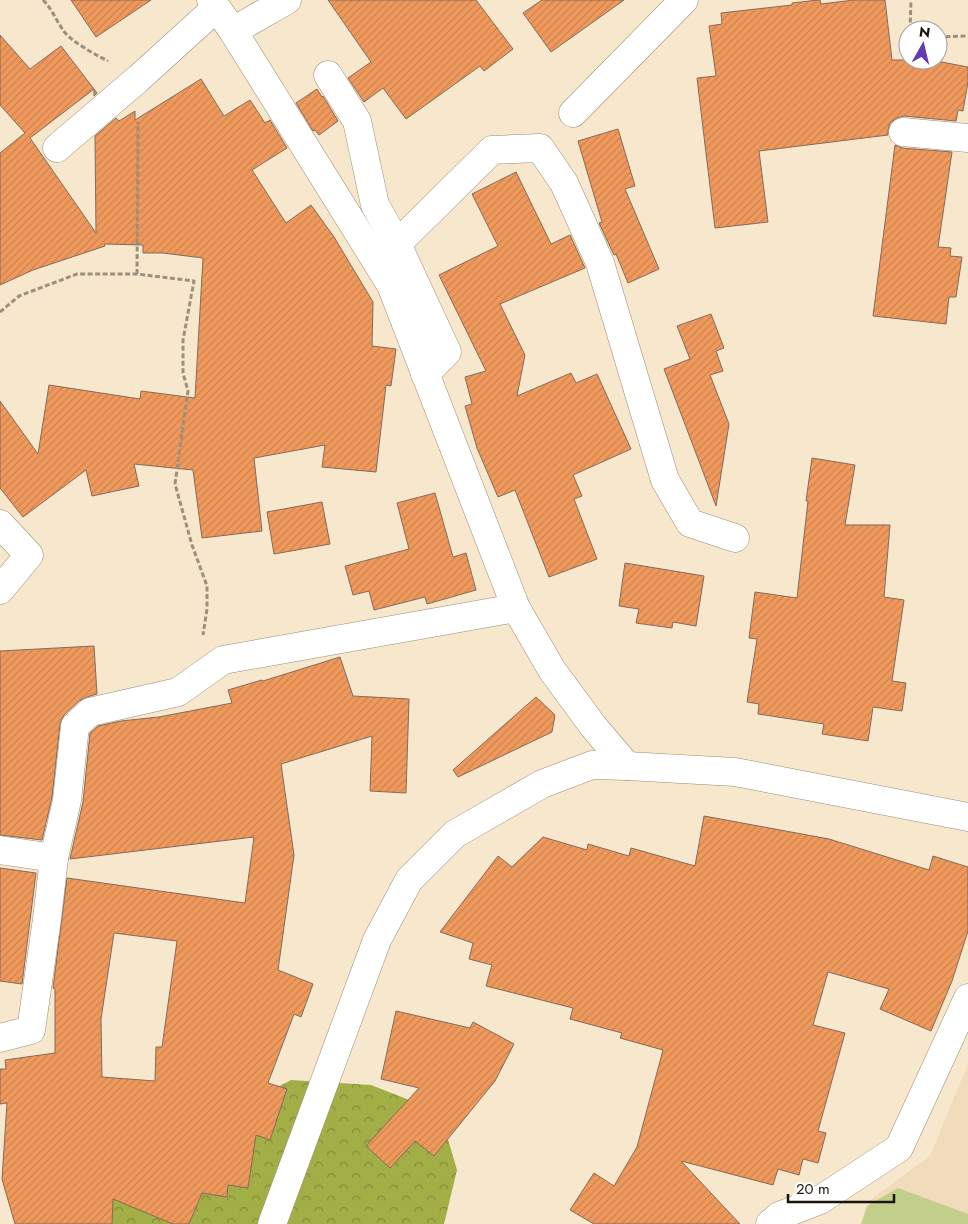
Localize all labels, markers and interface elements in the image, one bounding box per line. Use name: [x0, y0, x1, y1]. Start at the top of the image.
north arrow: [898, 20, 948, 70]
text: N: [918, 21, 932, 43]
scale bar: [788, 1172, 894, 1204]
text: 20 m: [796, 1178, 830, 1200]

